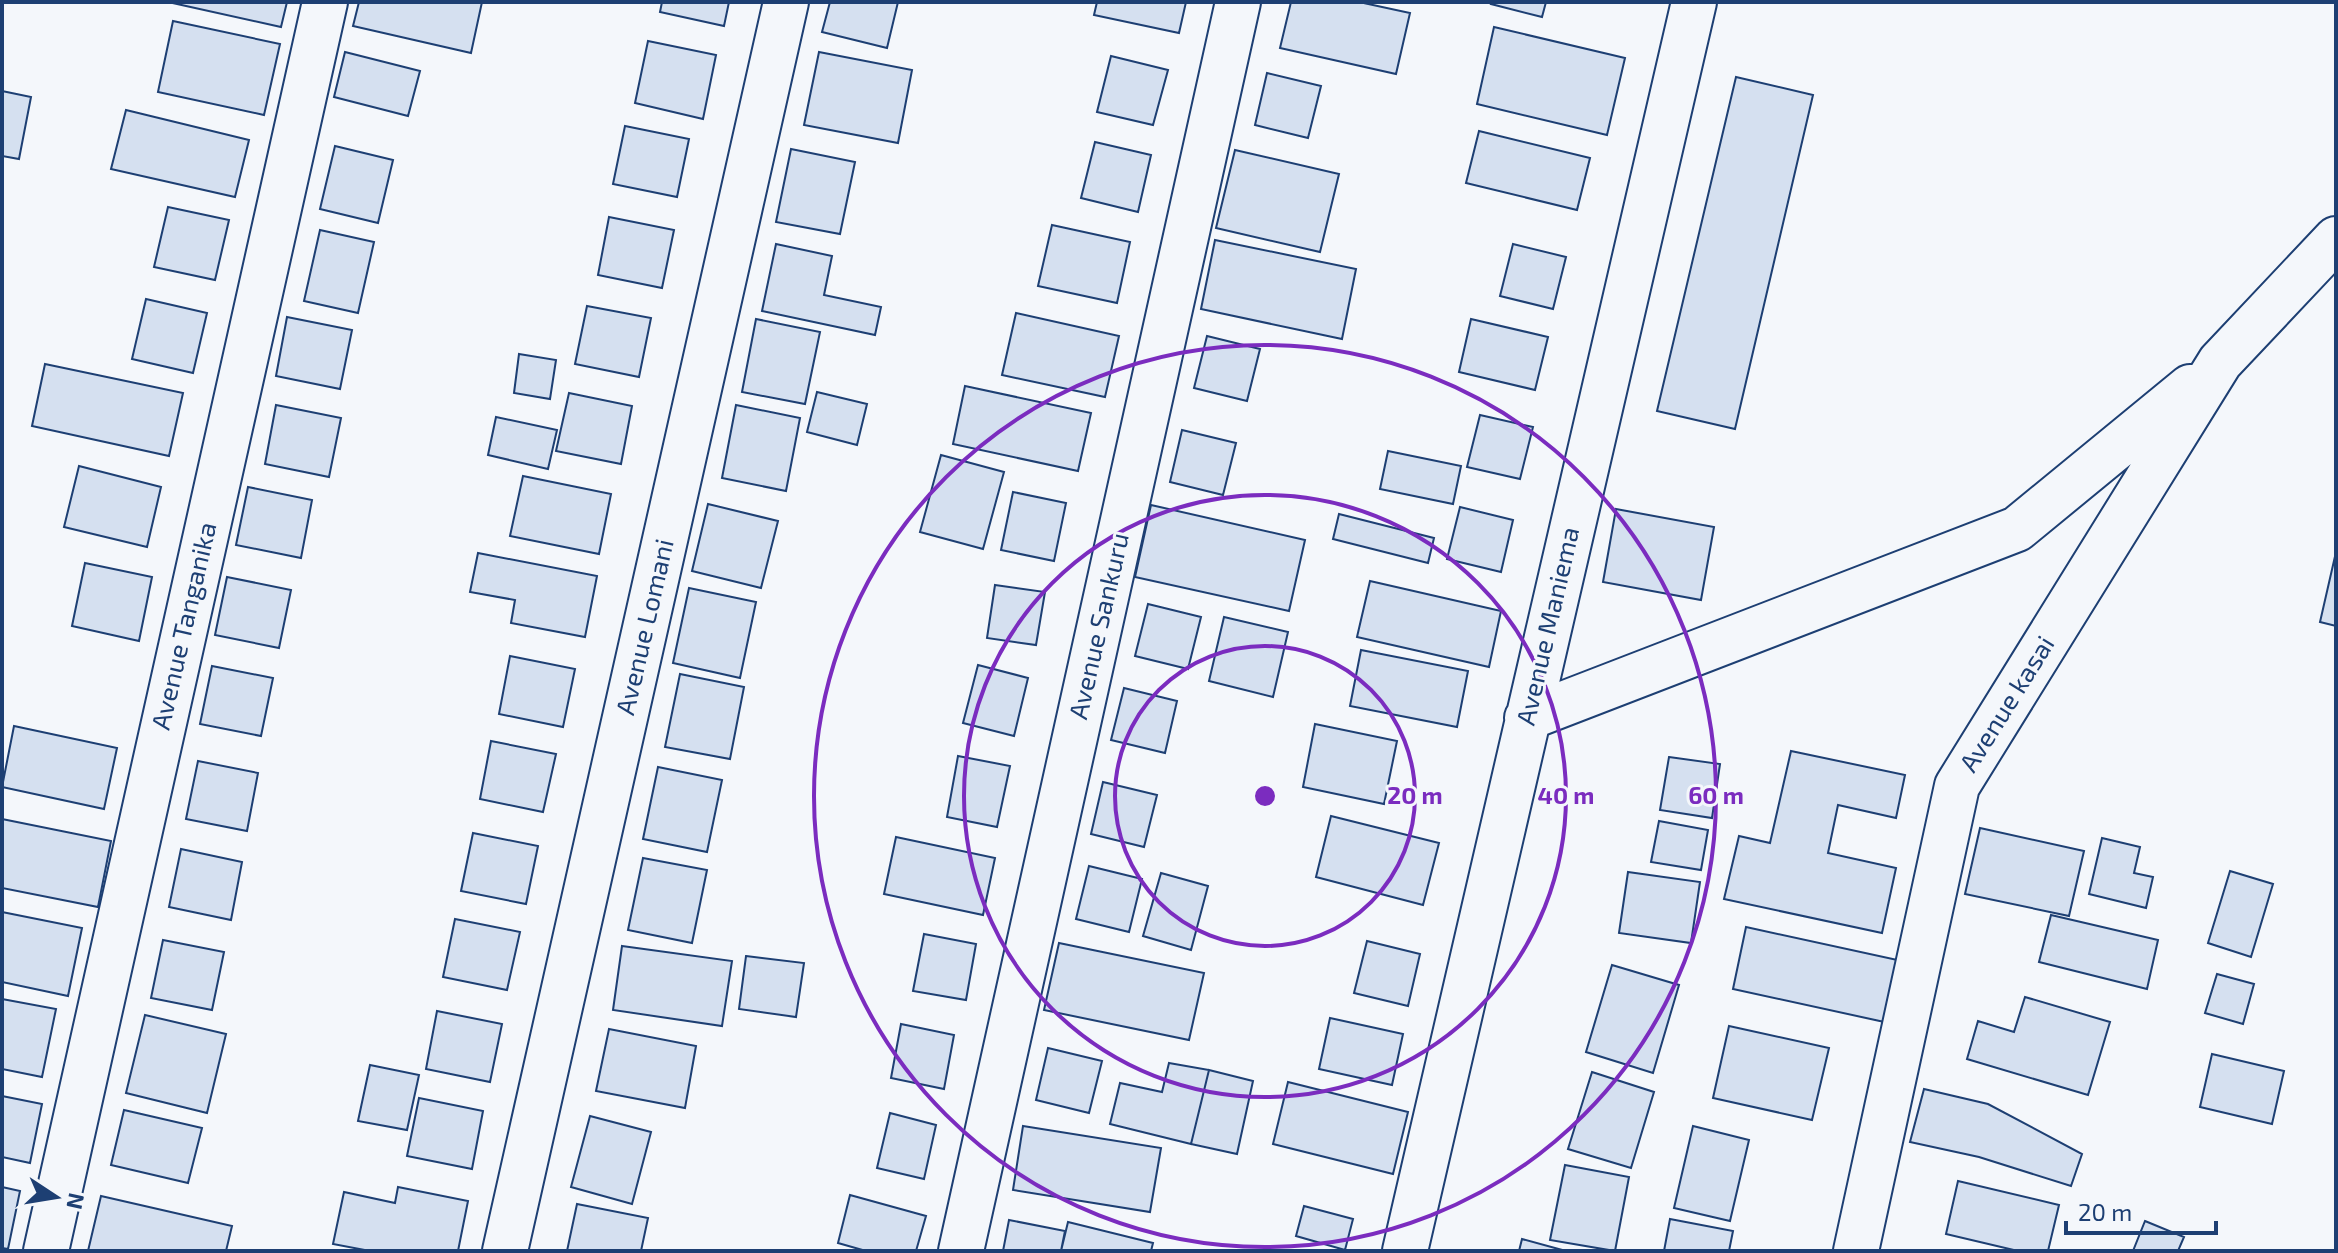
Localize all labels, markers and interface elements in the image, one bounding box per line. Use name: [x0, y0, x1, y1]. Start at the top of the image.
street label: Avenue Tanganika: [144, 519, 221, 732]
street label: Avenue Maniema: [1509, 523, 1584, 728]
street label: Avenue Sankuru: [1061, 530, 1134, 722]
street label: Avenue Lomani: [608, 536, 679, 718]
street label: Avenue kasai: [1952, 630, 2060, 777]
text: 20 m: [1387, 780, 1443, 809]
text: 40 m: [1538, 780, 1594, 809]
text: 60 m: [1688, 780, 1744, 809]
centre of rings: [1251, 782, 1279, 810]
north arrow: [16, 1157, 96, 1237]
scale bar: [2066, 1185, 2216, 1235]
text: N: [62, 1191, 91, 1212]
text: 20 m: [2078, 1197, 2132, 1226]

